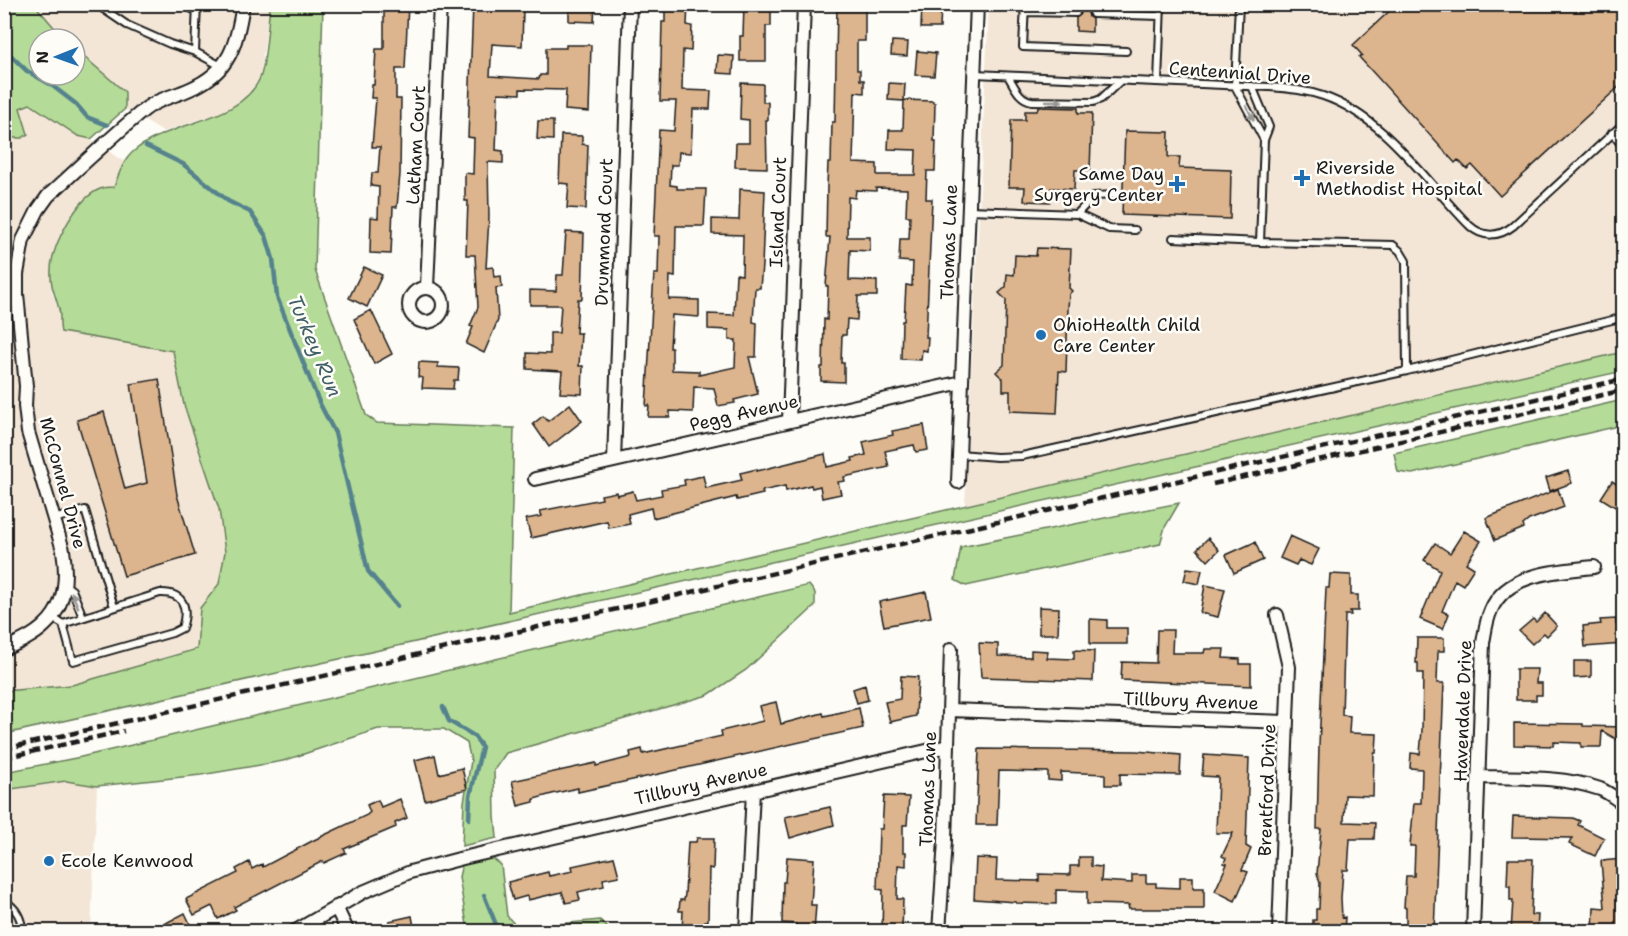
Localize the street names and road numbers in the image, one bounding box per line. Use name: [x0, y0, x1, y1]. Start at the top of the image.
street label: Centennial Drive: [1168, 56, 1312, 90]
street label: Latham Court: [401, 84, 431, 205]
street label: Island Court: [764, 156, 792, 268]
street label: Drummond Court: [589, 157, 619, 306]
street label: Thomas Lane: [935, 184, 963, 300]
street label: Pegg Avenue: [687, 389, 801, 437]
street label: McConnel Drive: [34, 415, 92, 551]
street label: Havendale Drive: [1449, 640, 1477, 782]
street label: Tillbury Avenue: [1123, 687, 1259, 715]
street label: Brentford Drive: [1253, 723, 1281, 857]
street label: Thomas Lane: [914, 731, 942, 847]
street label: Tillbury Avenue: [632, 757, 770, 811]

